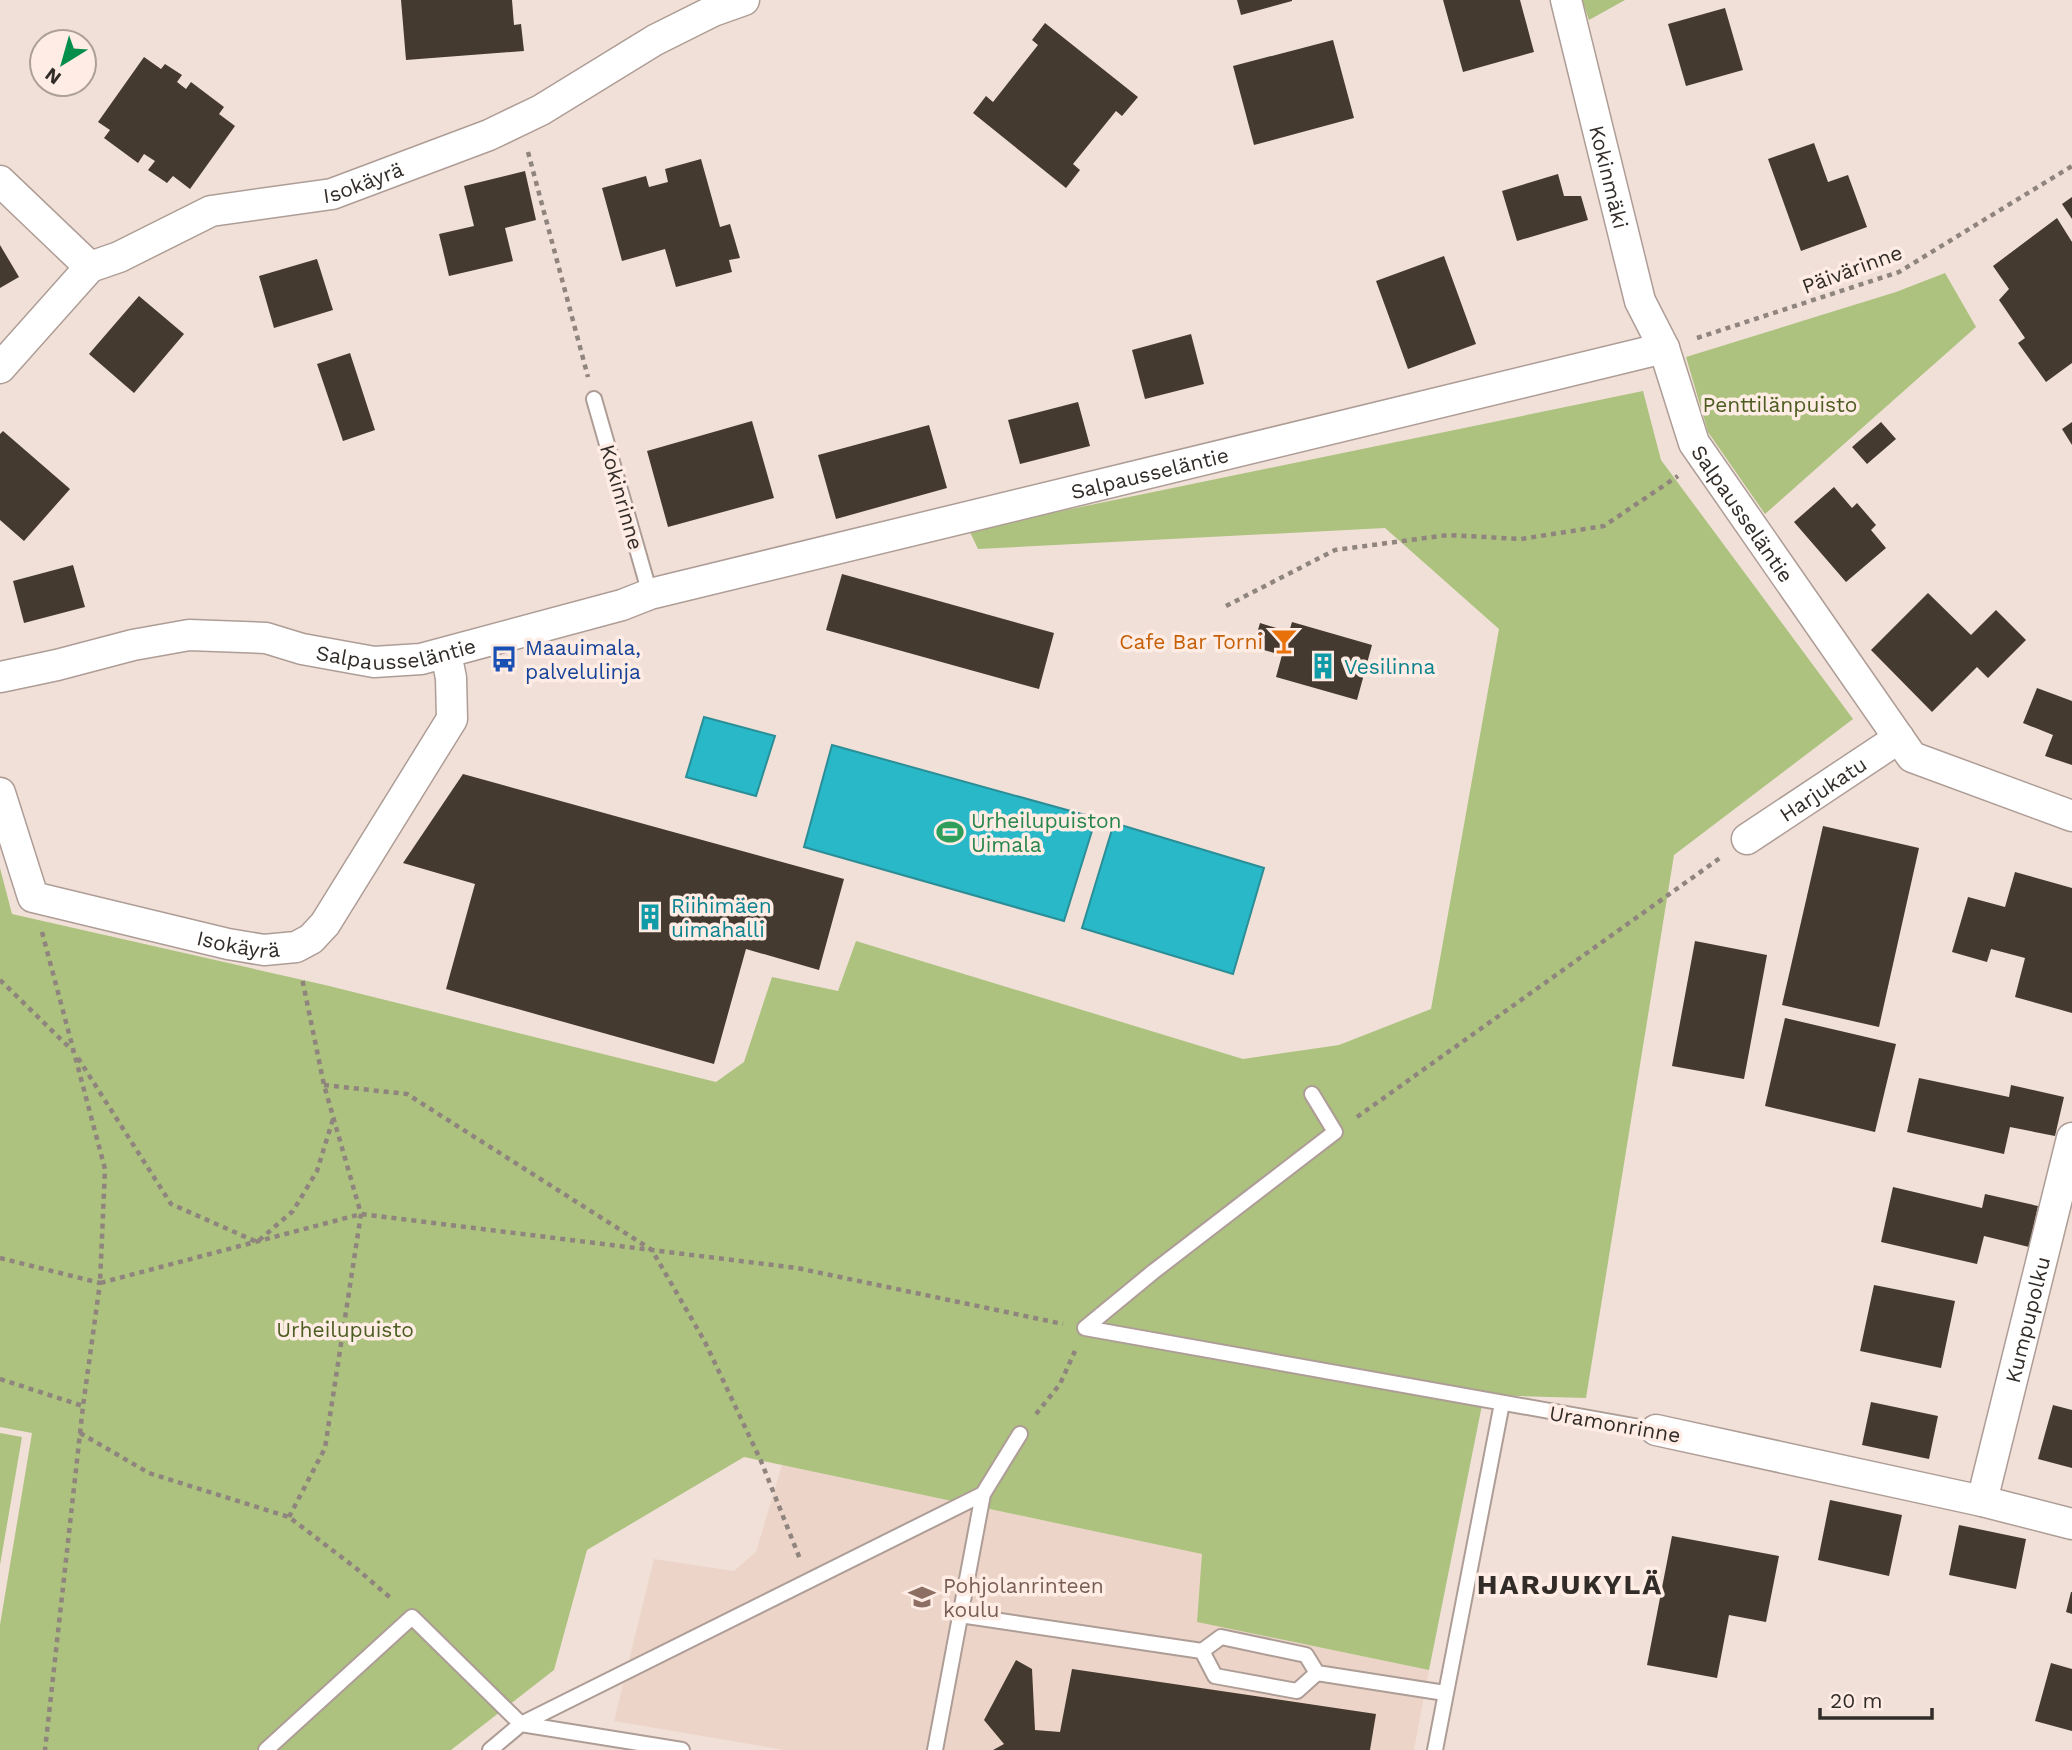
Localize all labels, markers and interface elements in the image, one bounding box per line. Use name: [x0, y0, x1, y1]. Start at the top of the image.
north arrow: [28, 28, 98, 98]
text: N: [41, 63, 66, 90]
street label: Kokinmäki: [1585, 123, 1634, 231]
street label: Isokäyrä: [321, 156, 407, 208]
street label: Päivärinne: [1798, 239, 1906, 299]
park label: Penttilänpuisto: [1703, 392, 1857, 417]
street label: Salpausseläntie: [1686, 440, 1799, 587]
street label: Kokinrinne: [595, 442, 649, 552]
street label: Salpausseläntie: [1068, 442, 1231, 504]
bar icon: Cafe Bar Torni: [1269, 626, 1299, 656]
place label: Cafe Bar Torni: [1119, 629, 1263, 654]
street label: Salpausseläntie: [314, 632, 478, 675]
place label: Maauimala, palvelulinja: [525, 635, 641, 684]
bus stop icon: Maauimala, palvelulinja: [489, 644, 519, 674]
building icon: Vesilinna: [1308, 651, 1338, 681]
place label: Vesilinna: [1344, 654, 1435, 679]
street label: Harjukatu: [1775, 751, 1871, 827]
place label: Urheilupuiston Uimala: [971, 808, 1122, 857]
sports icon: Urheilupuiston Uimala: [935, 817, 965, 847]
place label: Riihimäen uimahalli: [671, 893, 772, 942]
building icon: Riihimäen uimahalli: [635, 902, 665, 932]
street label: Isokäyrä: [194, 924, 281, 963]
street label: Kumpupolku: [1999, 1254, 2055, 1385]
park label: Urheilupuisto: [276, 1317, 414, 1342]
street label: Uramonrinne: [1547, 1400, 1683, 1448]
district label: HARJUKYLÄ: [1477, 1568, 1663, 1601]
place label: Pohjolanrinteen koulu: [943, 1573, 1104, 1622]
school or university icon: Pohjolanrinteen koulu: [907, 1582, 937, 1612]
scale bar: [1820, 1676, 1932, 1720]
text: 20 m: [1830, 1688, 1882, 1713]

